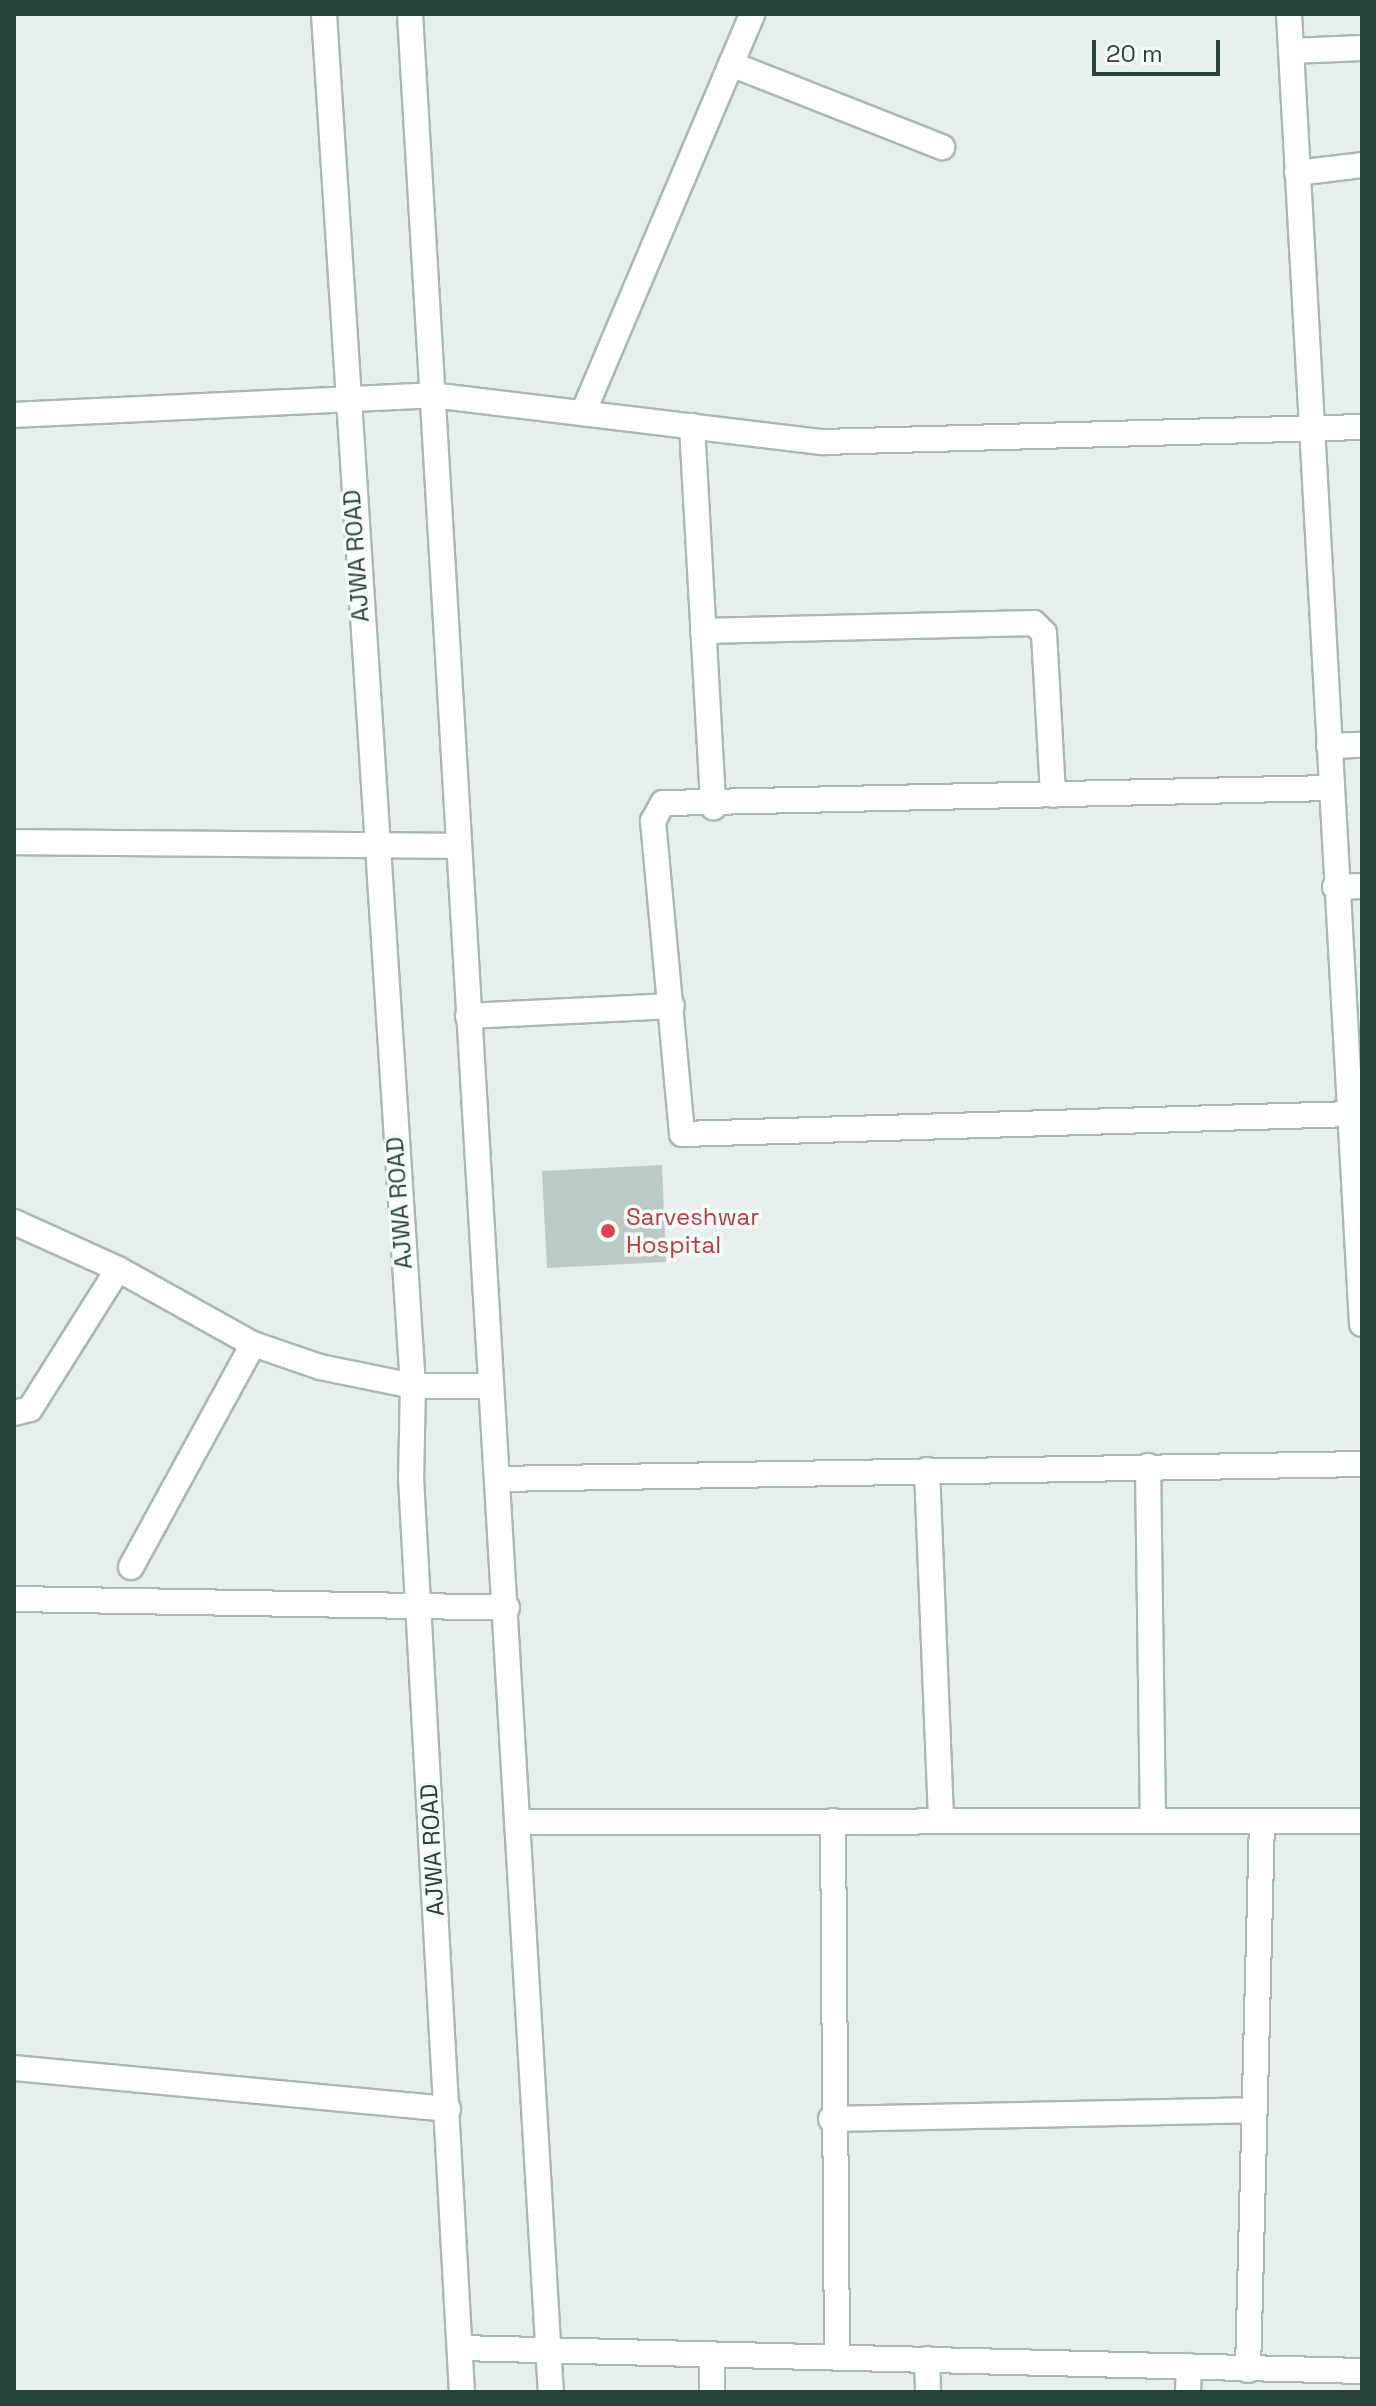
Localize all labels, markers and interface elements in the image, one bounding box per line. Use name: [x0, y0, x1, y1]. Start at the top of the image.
scale bar: [1096, 24, 1224, 74]
text: 20 m: [1106, 38, 1163, 69]
street label: AJWA ROAD: [337, 489, 375, 623]
street label: AJWA ROAD: [380, 1136, 418, 1270]
place label: Sarveshwar Hospital: [626, 1203, 759, 1259]
marker: Sarveshwar Hospital: [597, 1220, 619, 1242]
street label: AJWA ROAD: [414, 1783, 450, 1917]

